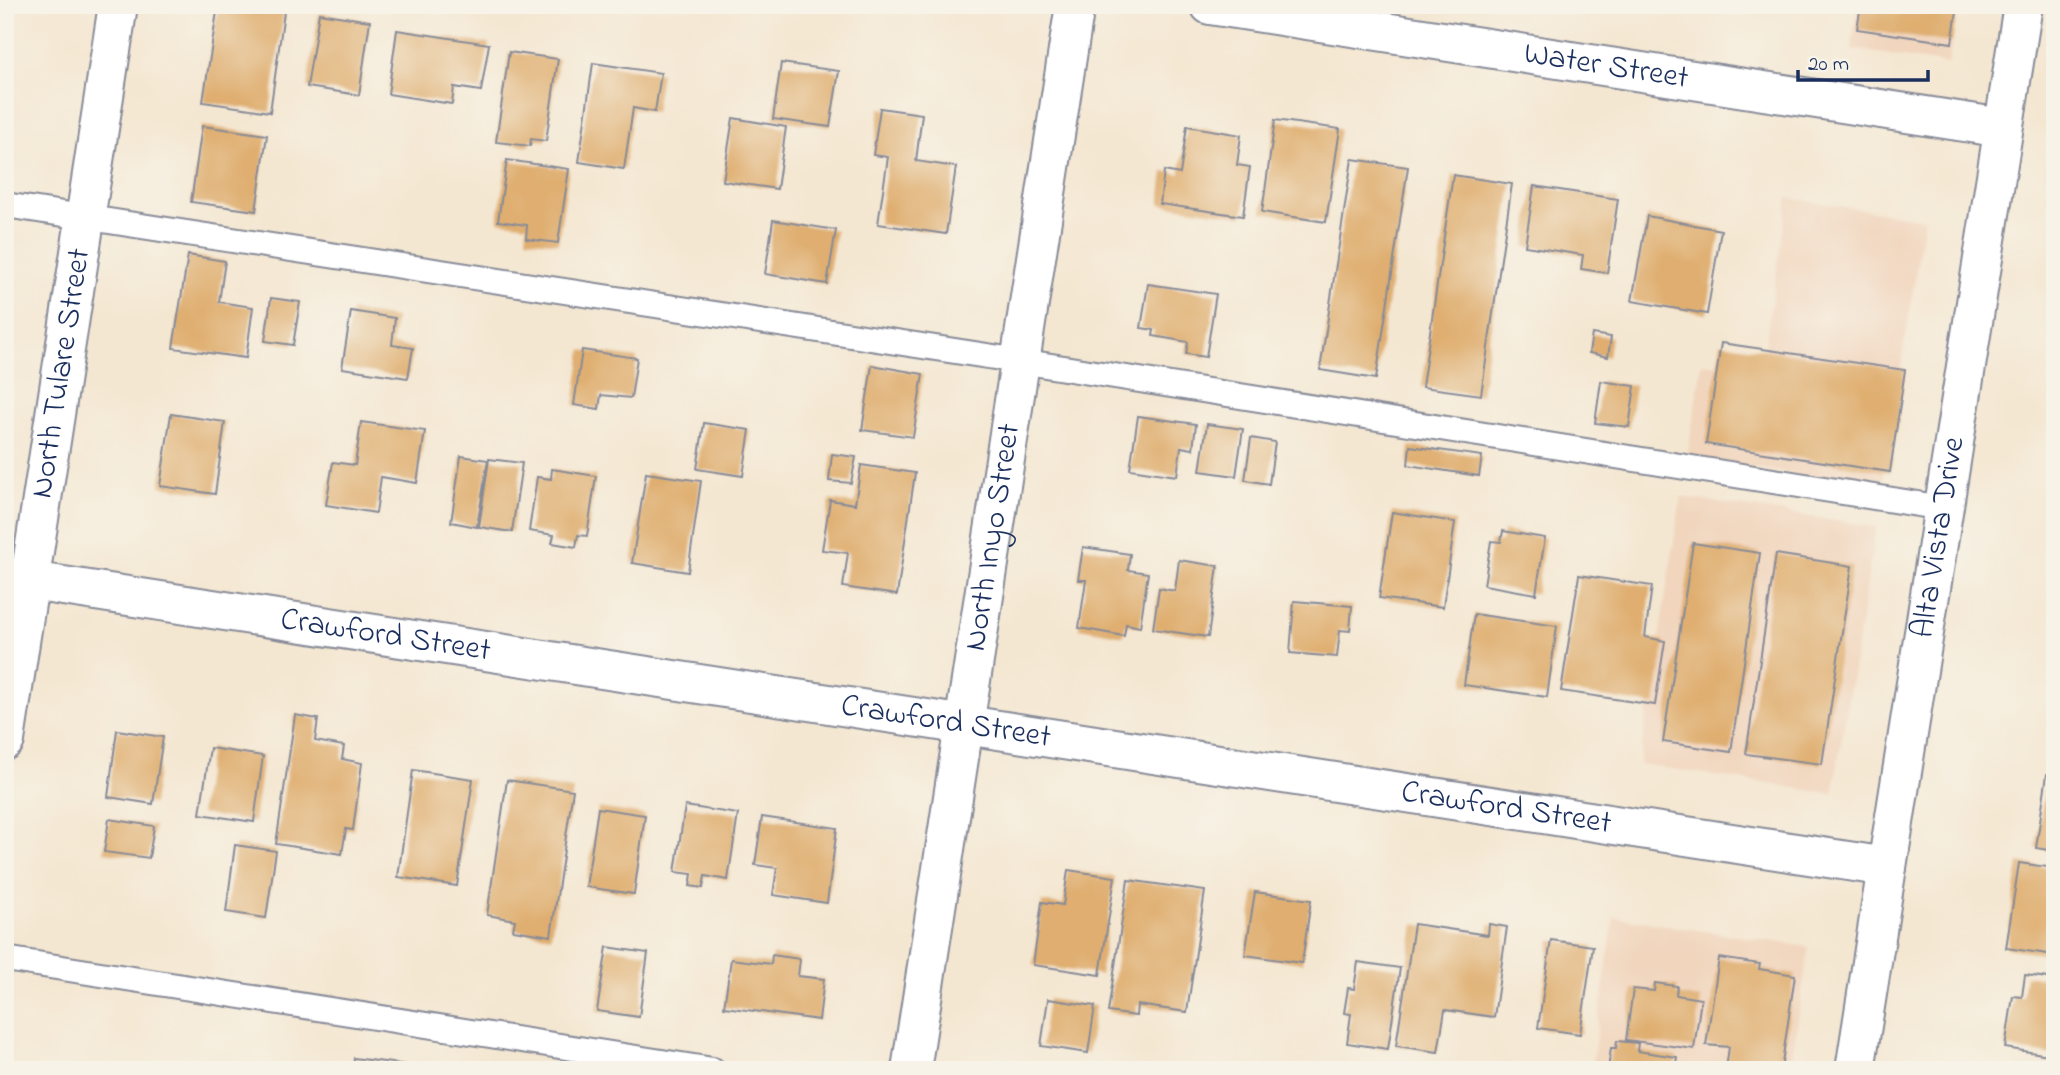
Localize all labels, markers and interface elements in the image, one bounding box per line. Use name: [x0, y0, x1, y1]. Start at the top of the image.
street label: Water Street: [1521, 31, 1692, 102]
scale bar: [1798, 38, 1927, 82]
text: 20 m: [1808, 50, 1849, 80]
street label: North Tulare Street: [19, 245, 104, 502]
street label: North Inyo Street: [952, 420, 1034, 654]
street label: Alta Vista Drive: [1900, 433, 1978, 641]
street label: Crawford Street: [277, 596, 494, 675]
street label: Crawford Street: [838, 683, 1054, 761]
street label: Crawford Street: [1398, 769, 1615, 848]

